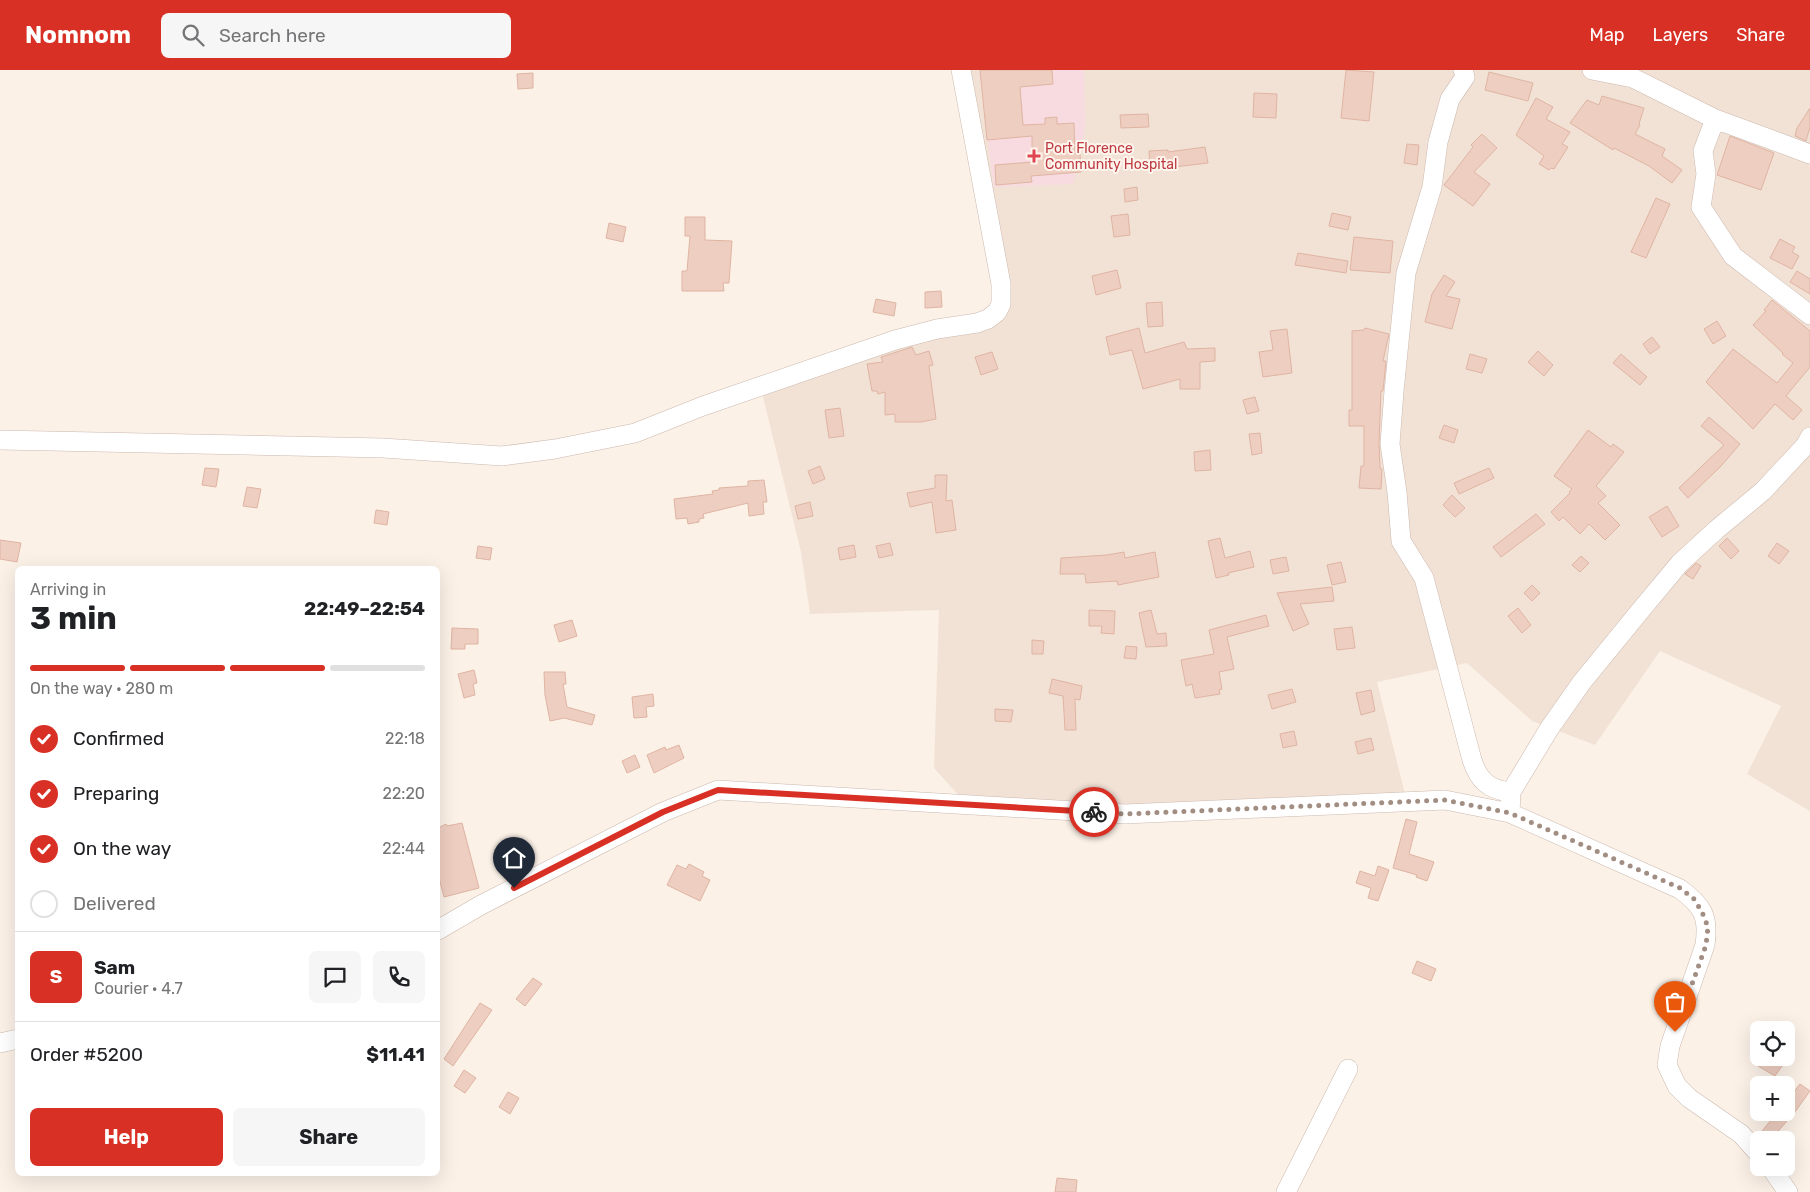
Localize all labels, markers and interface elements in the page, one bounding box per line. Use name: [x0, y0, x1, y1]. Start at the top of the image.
search box: [161, 13, 511, 58]
text: Nomnom: [25, 21, 131, 49]
icon: search: [179, 21, 207, 49]
text: Search here: [219, 24, 326, 47]
text: Map: [1590, 24, 1625, 46]
text: Layers: [1653, 24, 1708, 46]
text: Share: [1736, 24, 1785, 46]
place label: Port Florence Community Hospital: [1045, 140, 1177, 173]
marker: Port Florence Community Hospital: [1027, 149, 1041, 163]
text: Arriving in: [30, 580, 106, 599]
text: 22:49–22:54: [304, 597, 425, 620]
text: 3 min: [30, 599, 117, 637]
text: On the way · 280 m: [30, 679, 173, 698]
icon: check: [30, 725, 58, 753]
text: Confirmed: [73, 727, 164, 750]
text: 22:18: [385, 729, 425, 748]
icon: check: [30, 780, 58, 808]
text: Preparing: [73, 782, 159, 805]
text: 22:20: [383, 784, 425, 803]
courier: [1069, 787, 1119, 837]
icon: bike: [1080, 798, 1108, 826]
icon: check: [30, 835, 58, 863]
text: On the way: [73, 837, 171, 860]
pin: [493, 837, 535, 888]
text: 22:44: [382, 839, 425, 858]
icon: home: [500, 844, 528, 872]
text: Delivered: [73, 892, 156, 915]
button: chat: [309, 951, 361, 1003]
button: phone: [373, 951, 425, 1003]
text: Sam: [94, 956, 135, 979]
text: S: [50, 965, 62, 988]
text: Courier · 4.7: [94, 979, 183, 998]
pin: [1654, 981, 1696, 1032]
icon: bag: [1661, 988, 1689, 1016]
map controls: [1750, 1021, 1795, 1176]
button: locate: [1750, 1021, 1795, 1066]
text: Order #5200: [30, 1043, 143, 1066]
text: $11.41: [366, 1043, 425, 1066]
button: +: [1750, 1076, 1795, 1121]
button: Help: [30, 1108, 223, 1166]
button: Share: [233, 1108, 425, 1166]
button: −: [1750, 1131, 1795, 1176]

